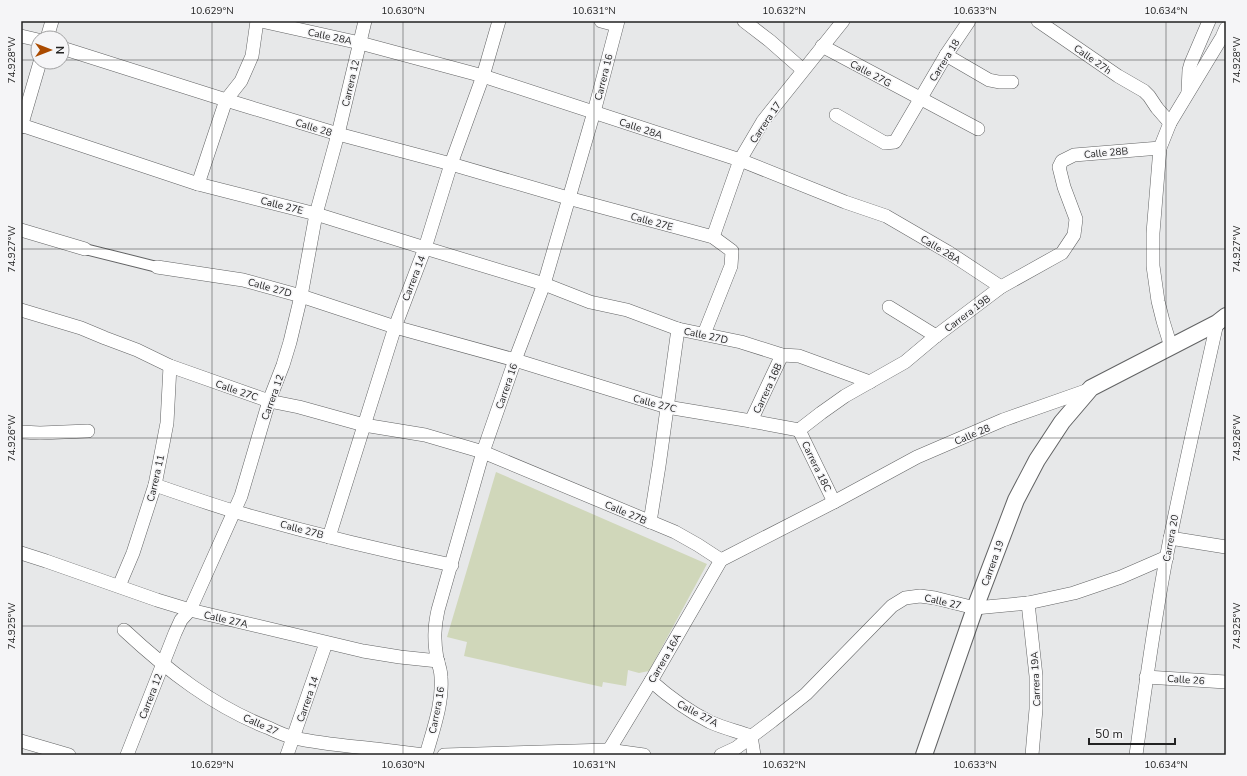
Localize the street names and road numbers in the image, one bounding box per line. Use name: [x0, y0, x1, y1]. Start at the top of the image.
street label: Calle 28A: [306, 25, 354, 49]
street label: Carrera 18: [926, 37, 963, 84]
street label: Calle 27h: [1071, 42, 1114, 78]
street label: Carrera 16: [591, 52, 617, 102]
street label: Calle 27G: [847, 57, 894, 91]
street label: Carrera 12: [339, 58, 363, 108]
street label: Carrera 17: [747, 99, 785, 146]
street label: Calle 28A: [617, 115, 665, 143]
street label: Calle 28: [294, 116, 334, 140]
street label: Calle 28B: [1083, 144, 1129, 162]
street label: Calle 27E: [259, 194, 305, 218]
street label: Calle 27E: [629, 210, 675, 234]
street label: Calle 28A: [918, 232, 964, 268]
street label: Carrera 14: [399, 254, 429, 303]
street label: Calle 27D: [246, 275, 293, 301]
street label: Carrera 19B: [942, 292, 994, 336]
street label: Calle 27D: [682, 324, 729, 348]
street label: Carrera 16B: [750, 361, 786, 416]
street label: Carrera 16: [493, 362, 521, 411]
street label: Carrera 12: [258, 373, 288, 422]
street label: Calle 27C: [213, 377, 260, 405]
street label: Calle 27C: [632, 391, 678, 417]
street label: Calle 28: [952, 421, 992, 449]
street label: Carrera 18C: [798, 439, 834, 494]
street label: Carrera 11: [144, 453, 168, 503]
street label: Calle 27B: [602, 498, 649, 528]
street label: Carrera 20: [1160, 513, 1182, 563]
street label: Calle 27B: [278, 517, 325, 543]
street label: Carrera 19: [978, 539, 1008, 588]
street label: Calle 27: [923, 591, 963, 613]
street label: Calle 27A: [202, 608, 250, 632]
street label: Carrera 16A: [645, 631, 685, 686]
street label: Carrera 19A: [1028, 650, 1044, 707]
street label: Carrera 12: [136, 672, 166, 721]
street label: Calle 26: [1167, 672, 1205, 688]
street label: Carrera 14: [294, 675, 322, 724]
street label: Carrera 16: [426, 685, 448, 735]
street label: Calle 27A: [674, 697, 721, 731]
street label: Calle 27: [241, 711, 281, 739]

